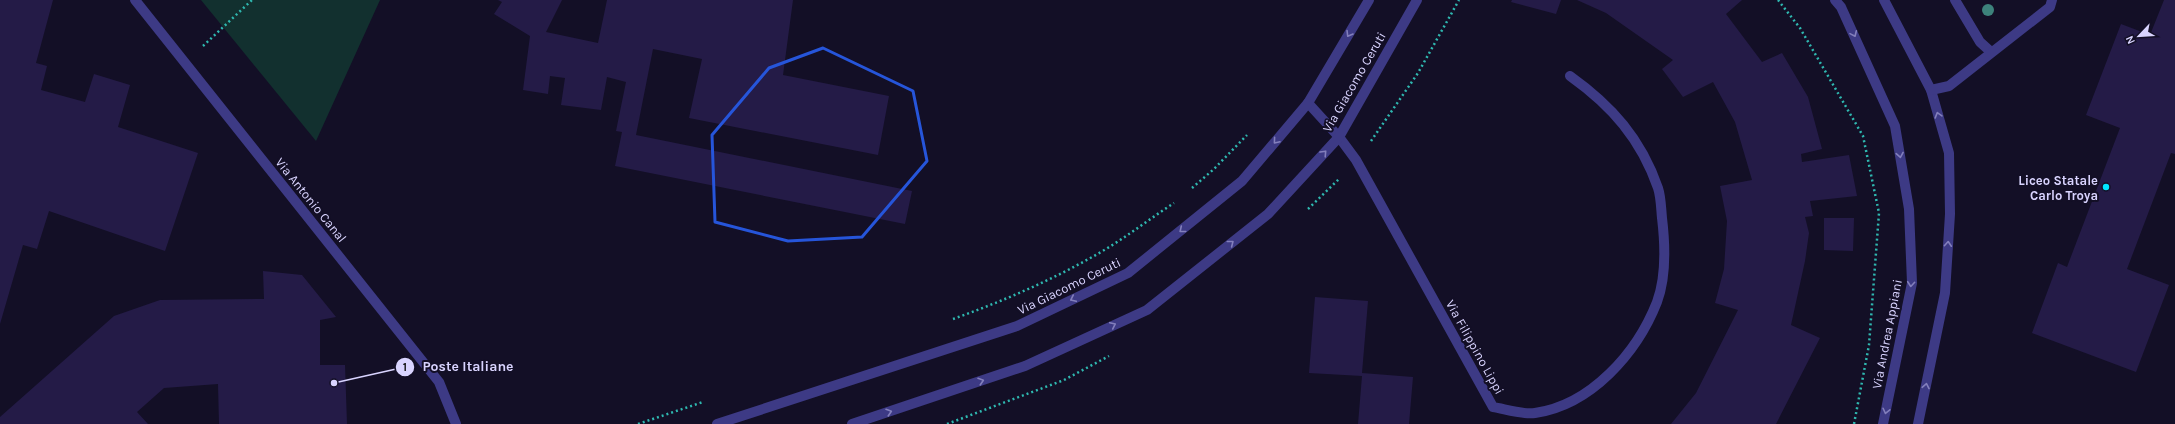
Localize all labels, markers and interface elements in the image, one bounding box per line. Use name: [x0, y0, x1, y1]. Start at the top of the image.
north arrow: [2119, 16, 2159, 56]
street label: Via Giacomo Ceruti: [1319, 29, 1389, 135]
one-way arrow: [1346, 30, 1353, 37]
one-way arrow: [1849, 31, 1857, 38]
text: N: [2123, 34, 2138, 46]
one-way arrow: [1934, 112, 1943, 119]
one-way arrow: [1273, 136, 1280, 143]
one-way arrow: [1319, 150, 1327, 158]
one-way arrow: [1895, 152, 1904, 158]
street label: Via Antonio Canal: [272, 155, 350, 245]
place label: Liceo Statale Carlo Troya: [2018, 173, 2098, 203]
marker: Liceo Statale Carlo Troya: [2101, 182, 2111, 192]
one-way arrow: [1179, 225, 1186, 232]
one-way arrow: [1226, 241, 1233, 248]
one-way arrow: [1944, 241, 1953, 247]
street label: Via Giacomo Ceruti: [1015, 254, 1123, 318]
street label: Via Andrea Appiani: [1869, 278, 1905, 390]
one-way arrow: [1907, 281, 1916, 287]
one-way arrow: [1070, 294, 1077, 302]
street label: Via Filippino Lippi: [1443, 297, 1507, 397]
one-way arrow: [1109, 322, 1117, 330]
callout: Poste Italiane: [395, 354, 522, 380]
text: Poste Italiane: [422, 358, 514, 375]
text: 1: [403, 360, 407, 374]
one-way arrow: [977, 377, 984, 386]
one-way arrow: [1921, 383, 1930, 389]
one-way arrow: [885, 408, 892, 416]
one-way arrow: [1882, 408, 1890, 414]

